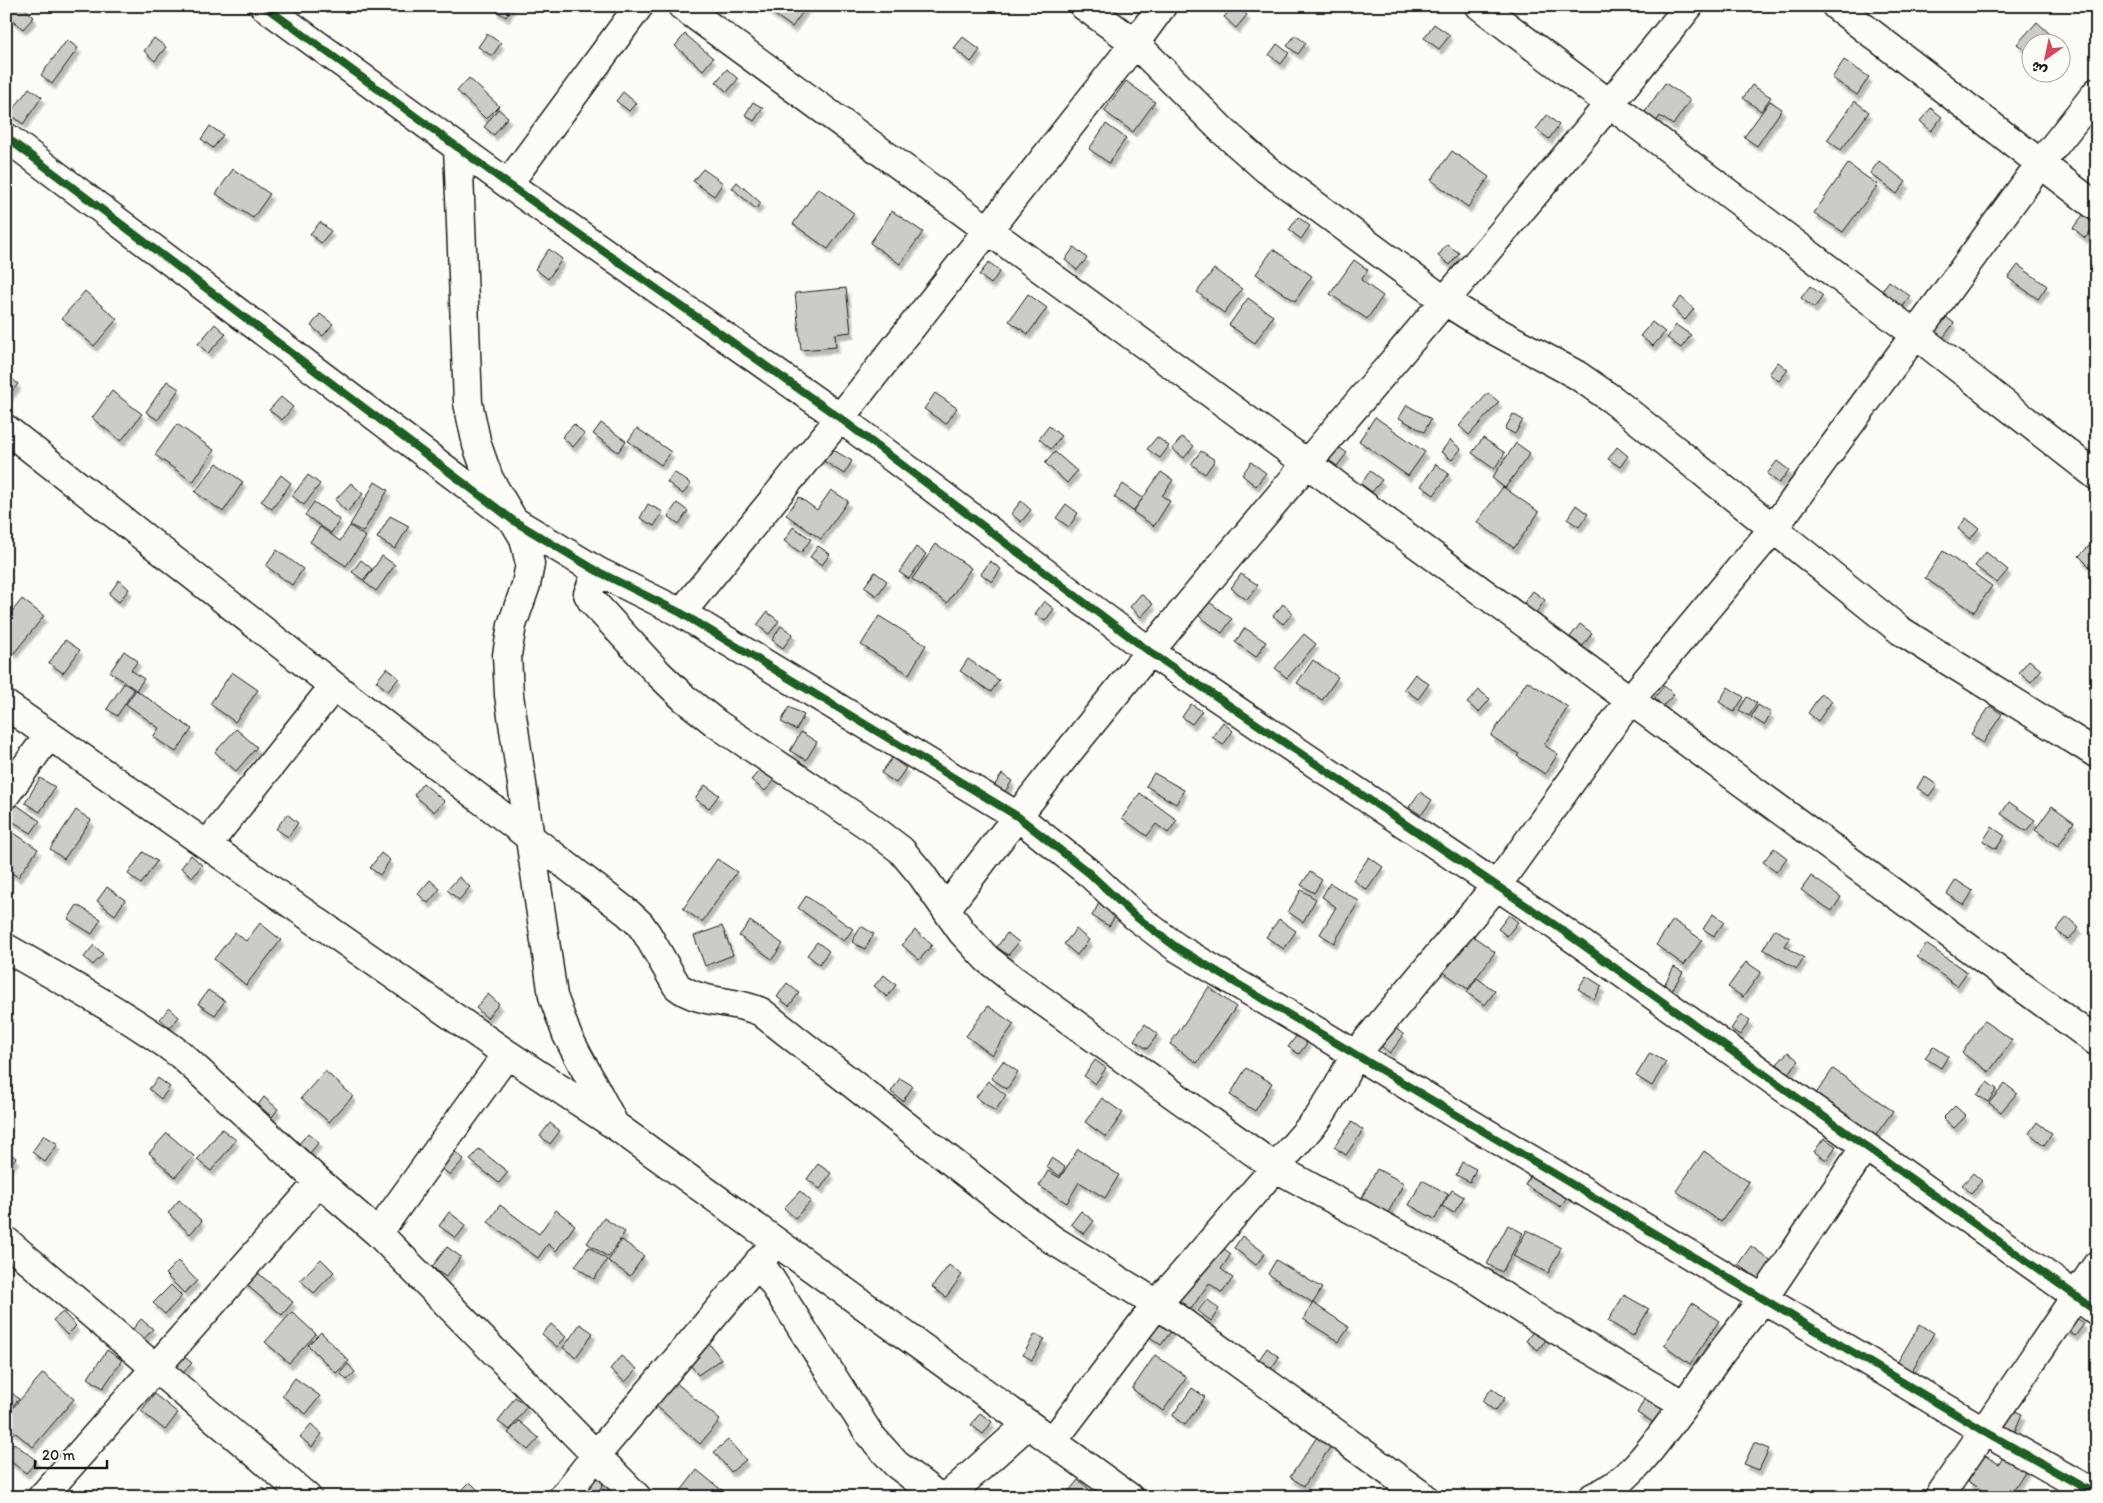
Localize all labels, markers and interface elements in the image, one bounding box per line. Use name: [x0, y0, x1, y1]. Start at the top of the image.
north arrow: [2020, 32, 2070, 82]
text: ش: [2028, 57, 2050, 80]
scale bar: [35, 1438, 108, 1470]
text: 20 m: [42, 1446, 76, 1464]

